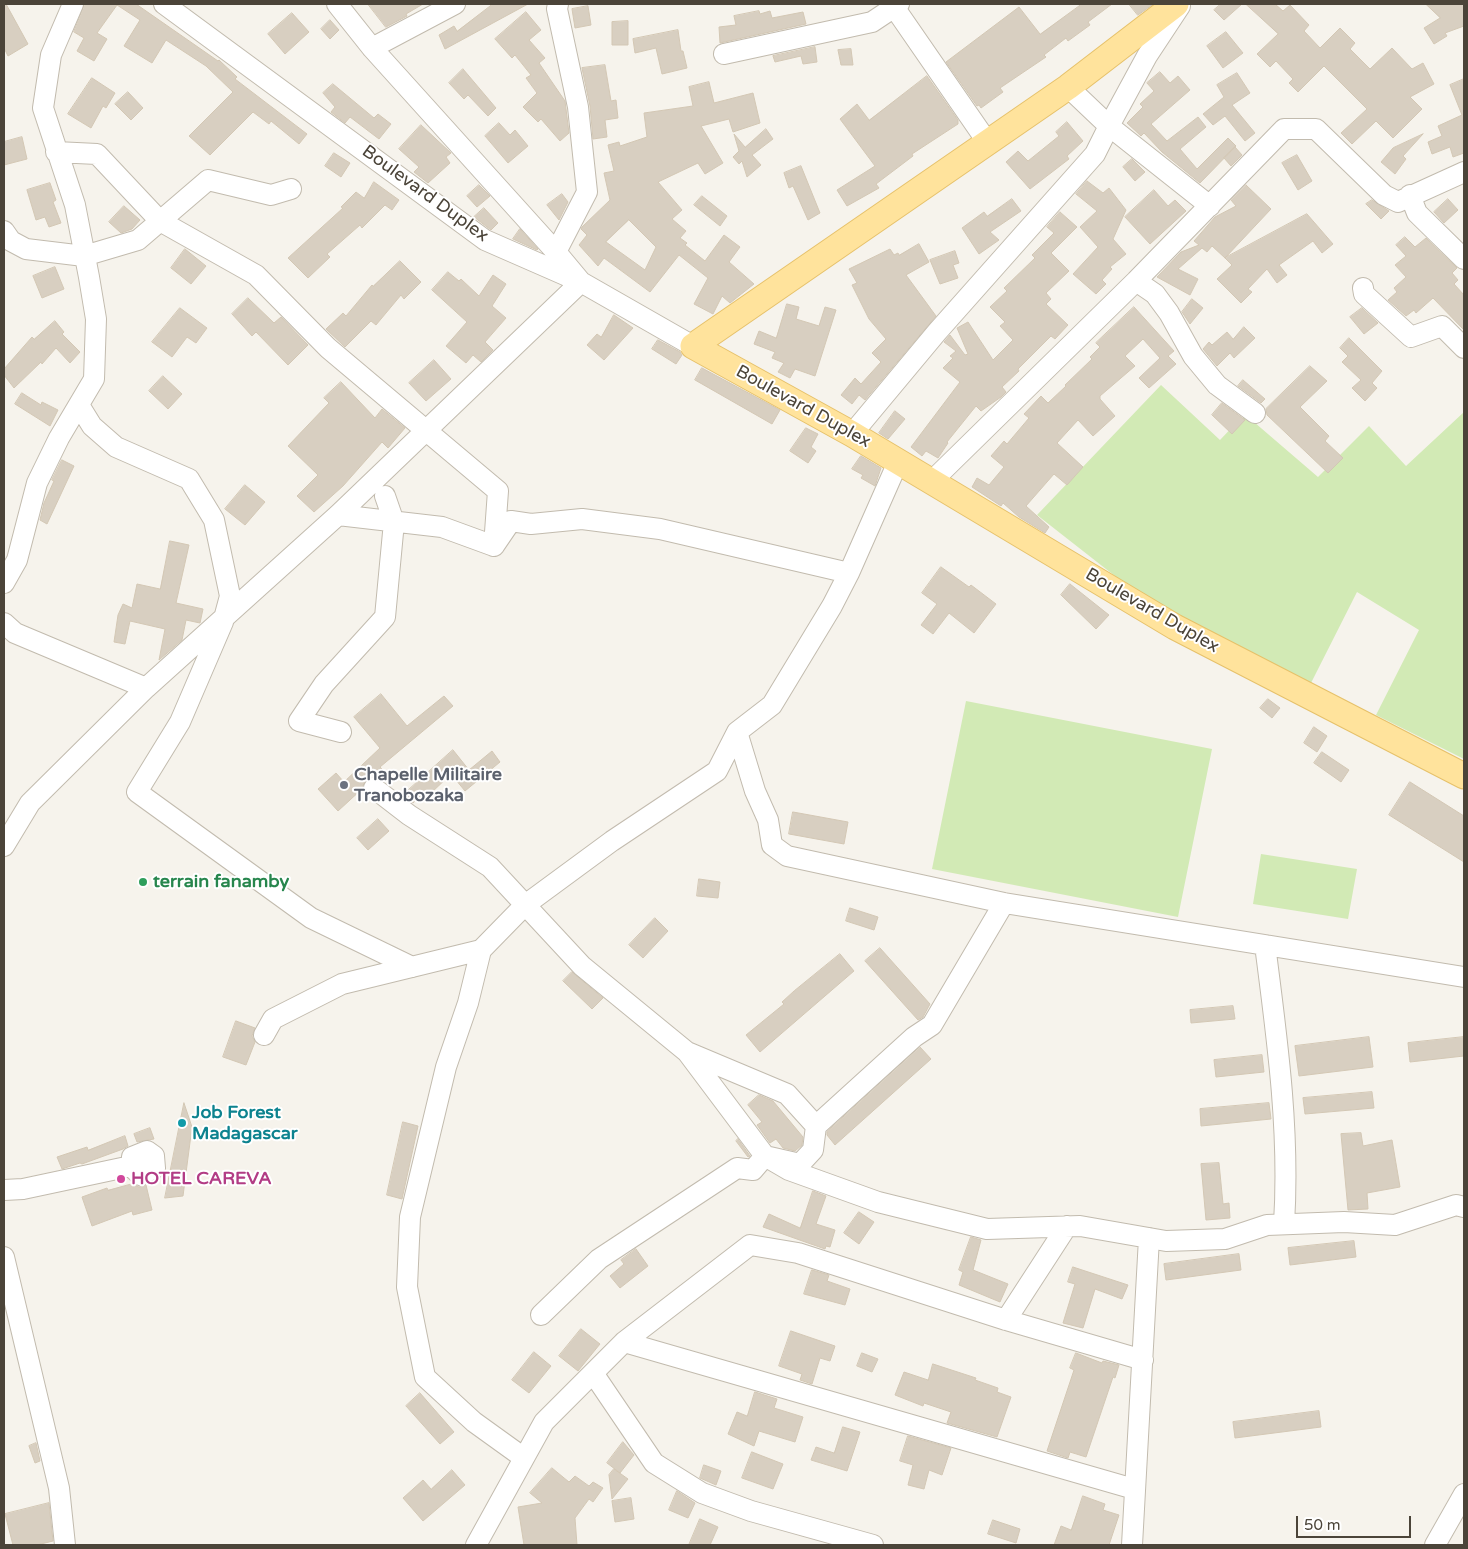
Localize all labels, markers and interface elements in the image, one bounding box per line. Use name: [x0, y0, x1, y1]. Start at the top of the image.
street label: Boulevard Duplex: [358, 141, 492, 247]
street label: Boulevard Duplex: [732, 361, 874, 453]
street label: Boulevard Duplex: [1081, 564, 1223, 658]
place label: Chapelle Militaire Tranobozaka: [354, 764, 502, 806]
marker: Chapelle Militaire Tranobozaka: [338, 779, 350, 791]
place label: terrain fanamby: [153, 871, 289, 893]
marker: terrain fanamby: [137, 876, 149, 888]
place label: Job Forest Madagascar: [192, 1102, 298, 1144]
marker: Job Forest Madagascar: [176, 1117, 188, 1129]
place label: HOTEL CAREVA: [131, 1168, 272, 1190]
marker: HOTEL CAREVA: [115, 1173, 127, 1185]
scale bar: [1298, 1506, 1413, 1538]
text: 50 m: [1304, 1516, 1341, 1534]

